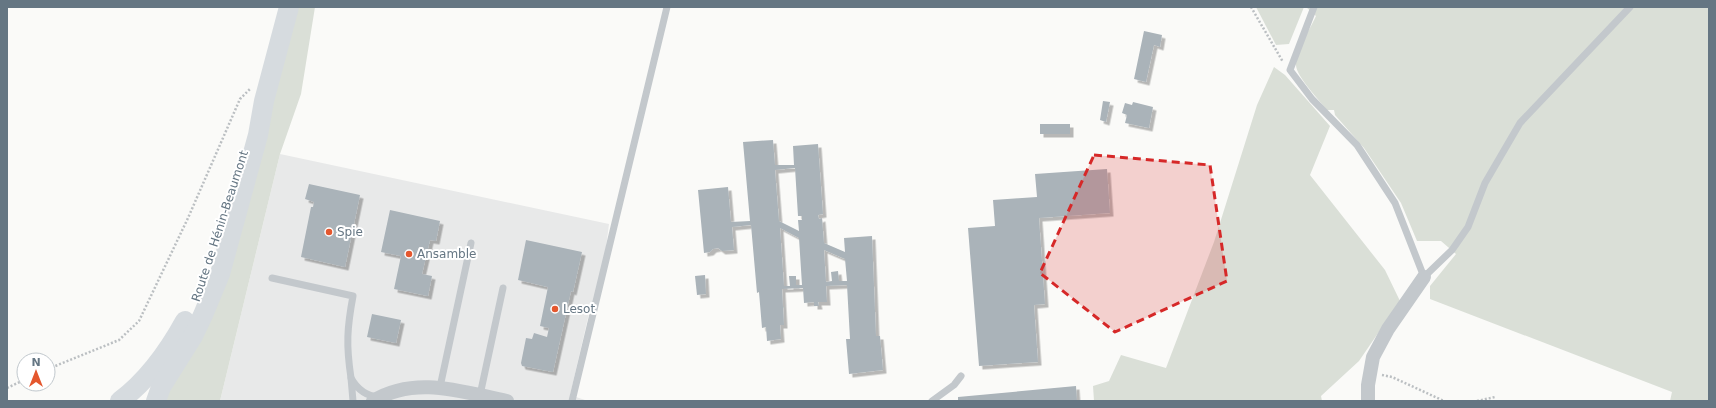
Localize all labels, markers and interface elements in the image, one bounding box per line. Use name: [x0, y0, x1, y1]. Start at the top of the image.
street label: Route de Hénin-Beaumont: [189, 148, 251, 303]
place label: Spie: [337, 225, 363, 239]
marker: Spie: [324, 227, 334, 237]
place label: Ansamble: [417, 247, 476, 261]
marker: Ansamble: [404, 249, 414, 259]
place label: Lesot: [563, 302, 595, 316]
marker: Lesot: [550, 304, 560, 314]
north arrow: [16, 352, 56, 392]
text: N: [31, 356, 41, 369]

